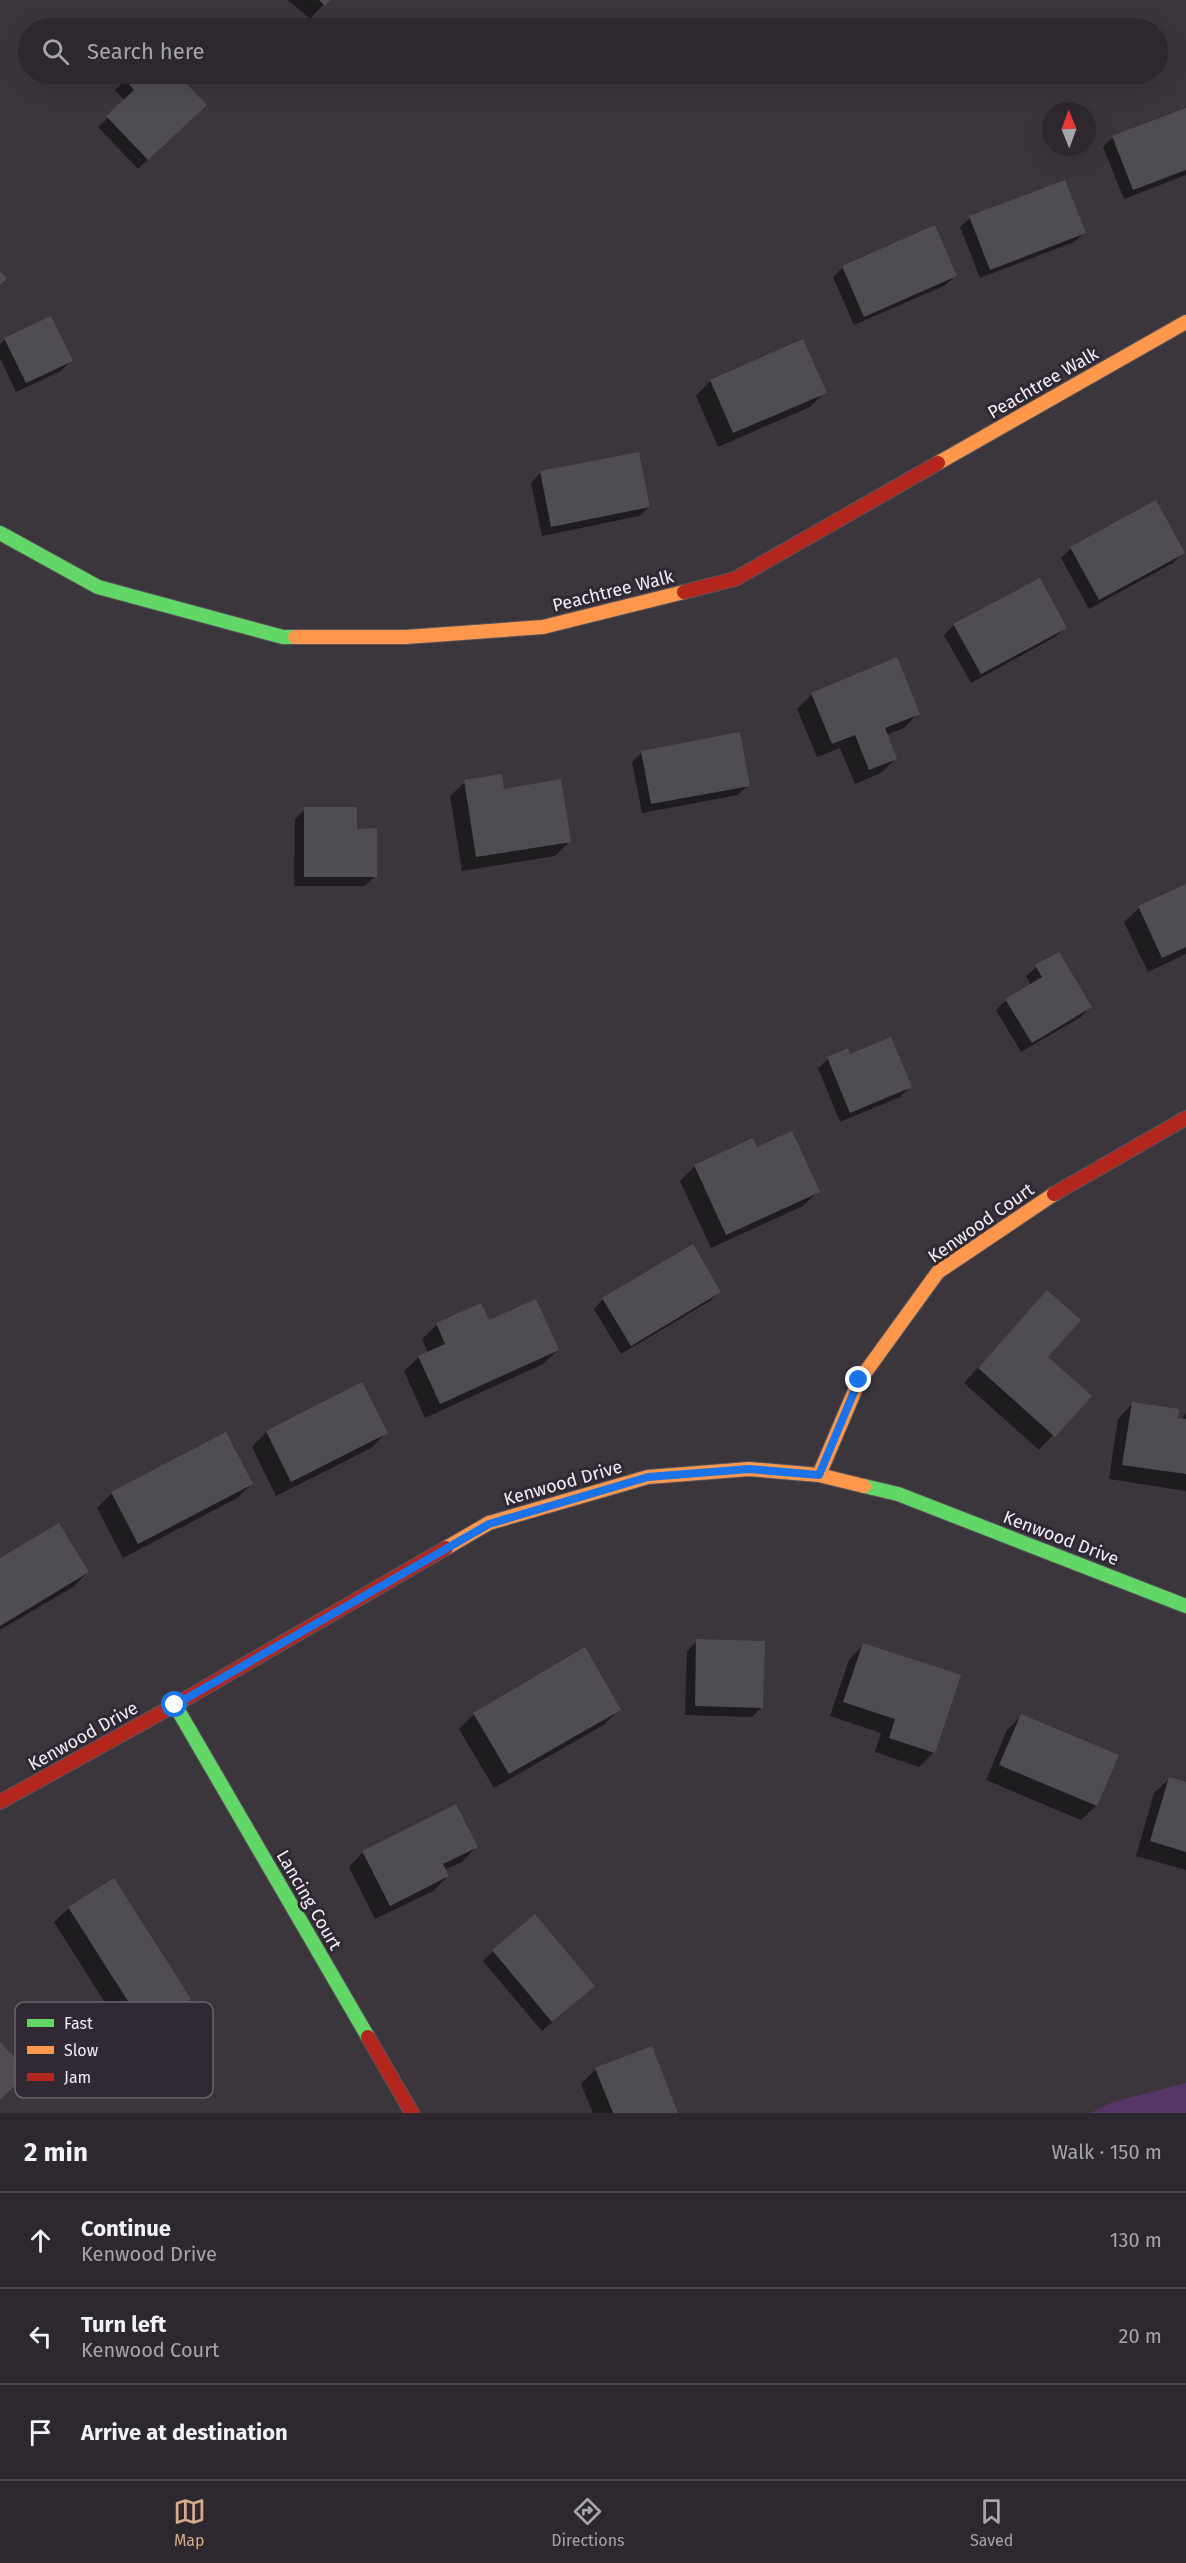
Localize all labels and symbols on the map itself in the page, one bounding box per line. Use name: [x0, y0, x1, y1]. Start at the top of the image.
north arrow: [1042, 102, 1096, 156]
street label: Peachtree Walk: [984, 342, 1103, 424]
street label: Peachtree Walk: [550, 565, 677, 617]
street label: Kenwood Court: [924, 1178, 1039, 1268]
route end: [845, 1366, 871, 1392]
street label: Kenwood Drive: [501, 1456, 625, 1510]
street label: Kenwood Drive: [1000, 1506, 1122, 1570]
route start: [161, 1691, 187, 1717]
street label: Kenwood Drive: [24, 1697, 142, 1775]
street label: Lancing Court: [272, 1846, 347, 1954]
legend: [15, 2002, 213, 2098]
text: Fast: [64, 2014, 93, 2033]
text: Slow: [64, 2041, 99, 2060]
text: Jam: [64, 2068, 91, 2087]

